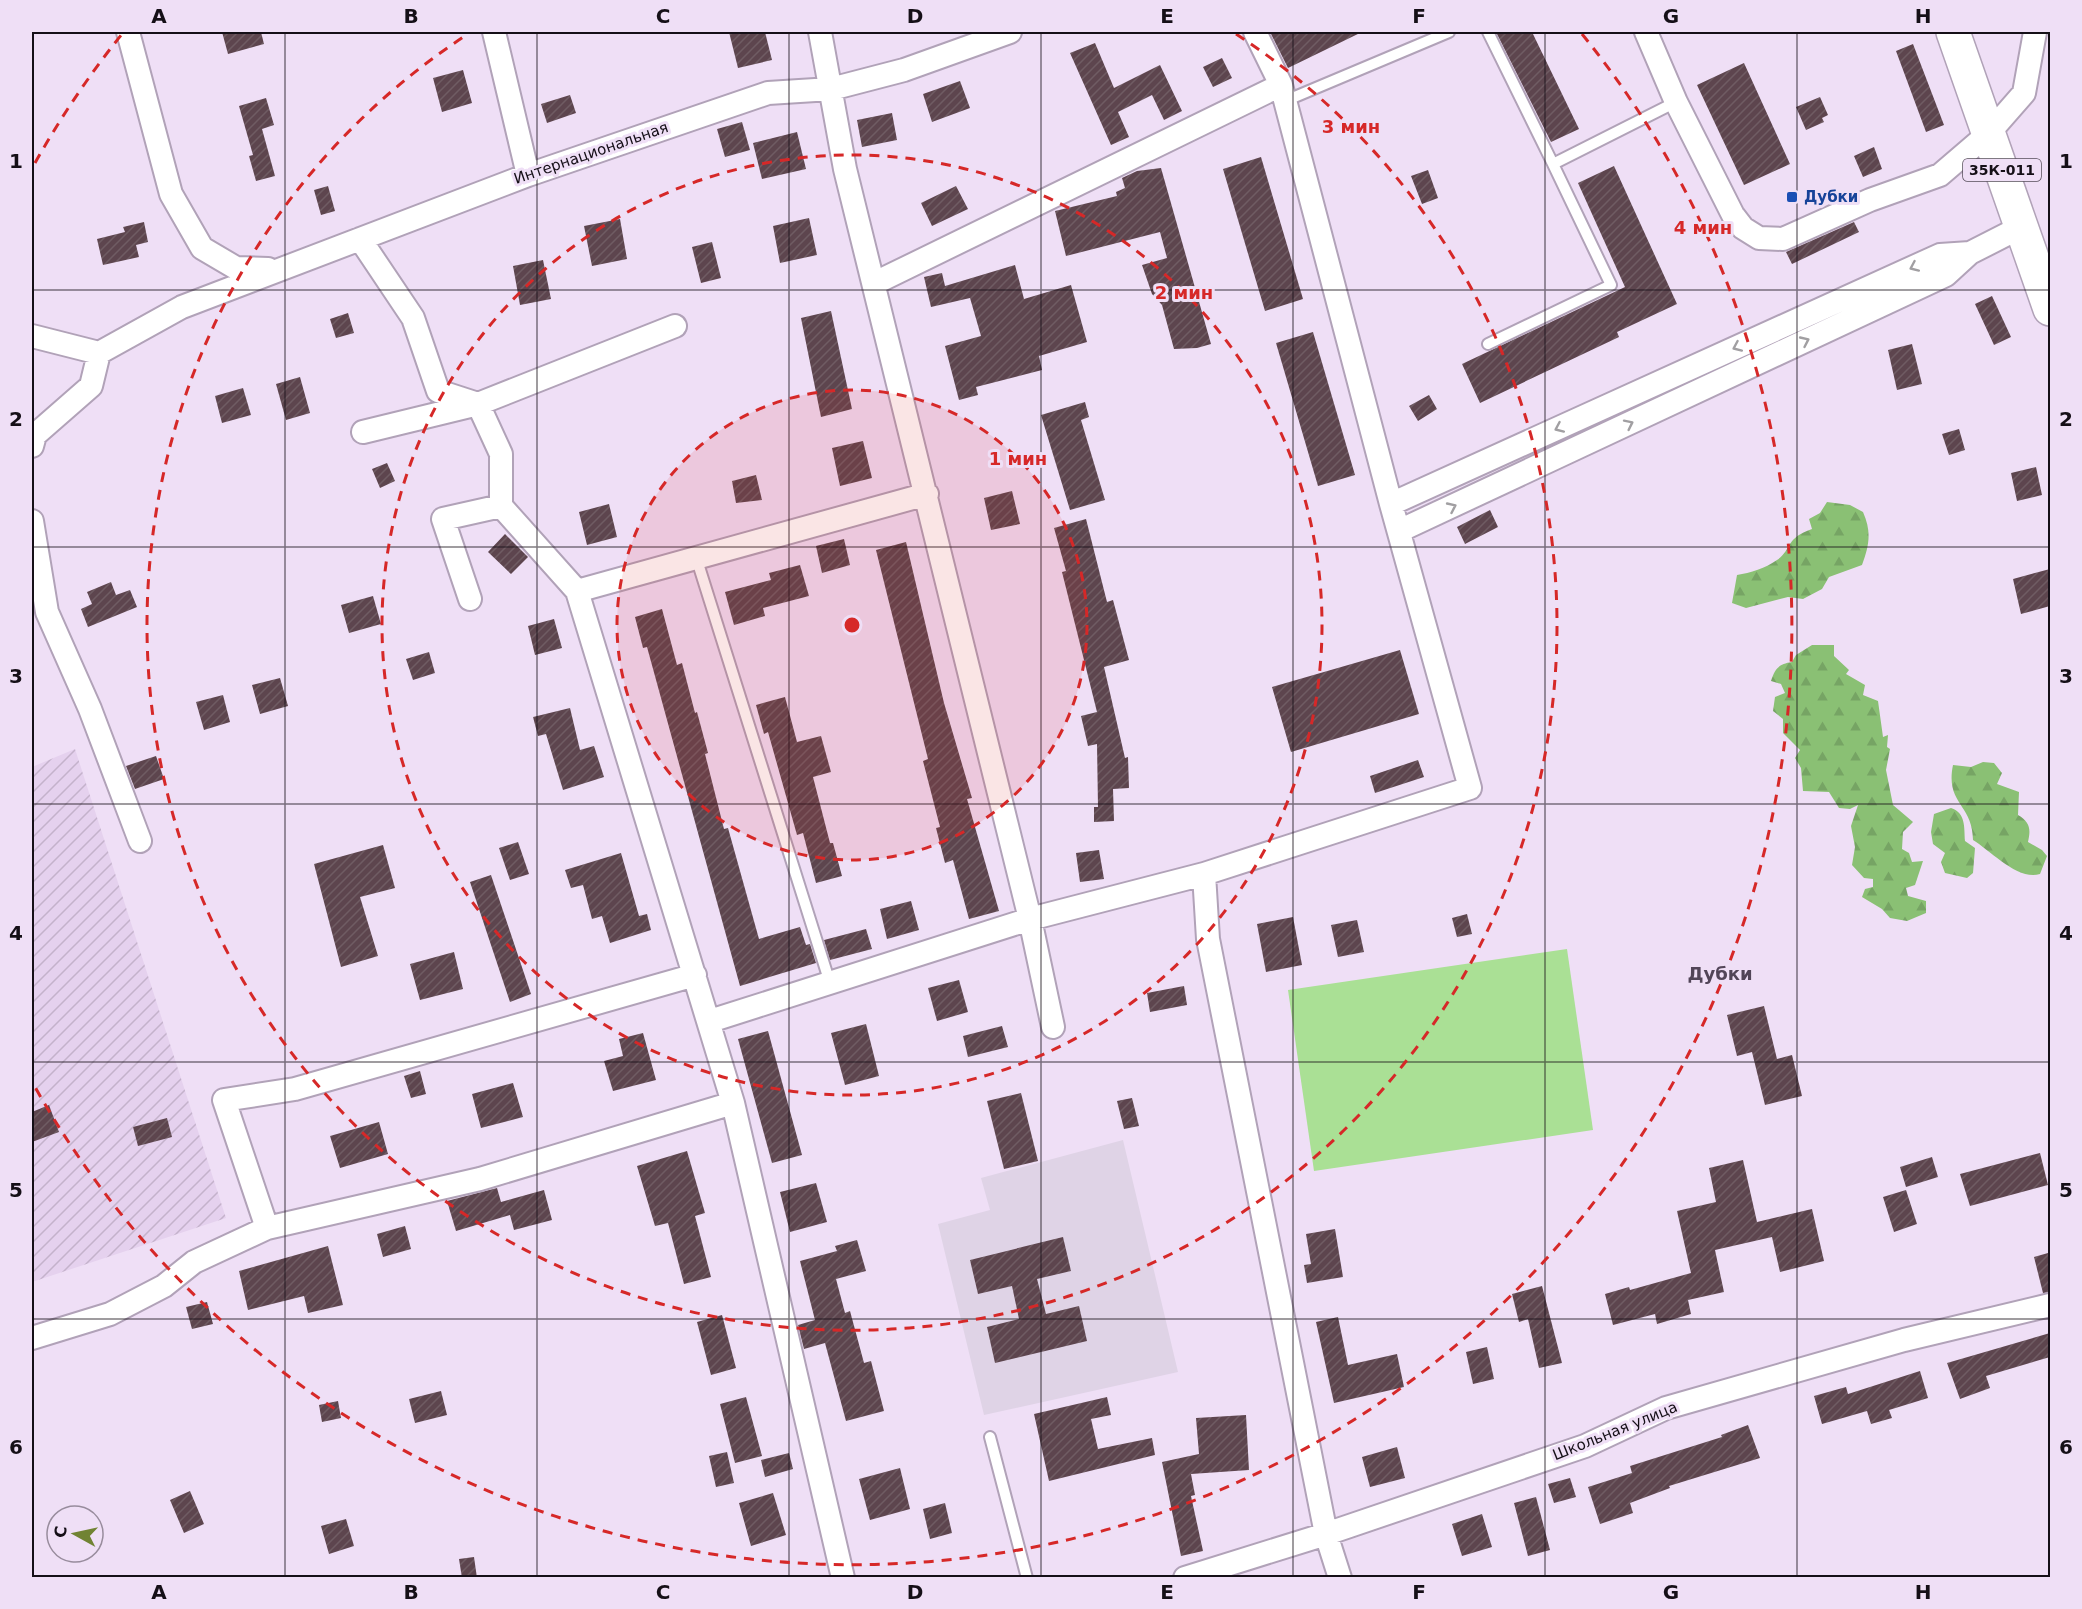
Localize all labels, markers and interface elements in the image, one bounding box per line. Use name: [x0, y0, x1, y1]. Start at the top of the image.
text: A: [151, 4, 167, 28]
text: B: [403, 4, 419, 28]
text: C: [656, 4, 670, 28]
text: D: [907, 4, 923, 28]
text: E: [1160, 4, 1174, 28]
text: F: [1412, 4, 1426, 28]
text: G: [1663, 4, 1679, 28]
text: H: [1915, 4, 1931, 28]
text: 3 мин: [1322, 116, 1380, 137]
street label: Интернациональная: [511, 118, 671, 188]
text: 1: [9, 149, 23, 173]
text: 1: [2059, 149, 2073, 173]
road number: 35К-011: [1963, 159, 2041, 181]
place label: Дубки: [1804, 188, 1858, 206]
marker: Дубки: [1785, 190, 1799, 204]
text: 4 мин: [1674, 217, 1732, 238]
one-way arrow: [1910, 259, 1921, 271]
text: 2 мин: [1155, 282, 1213, 303]
one-way arrow: [1799, 336, 1810, 348]
one-way arrow: [1732, 340, 1743, 352]
text: 2: [9, 407, 23, 431]
text: 2: [2059, 407, 2073, 431]
one-way arrow: [1622, 419, 1633, 431]
one-way arrow: [1555, 420, 1566, 432]
text: 1 мин: [989, 448, 1047, 469]
one-way arrow: [1446, 502, 1457, 514]
centre of rings: [842, 615, 862, 635]
text: 3: [9, 664, 23, 688]
text: 3: [2059, 664, 2073, 688]
text: 4: [9, 921, 23, 945]
text: 4: [2059, 921, 2073, 945]
district label: Дубки: [1687, 963, 1753, 984]
text: 5: [9, 1178, 23, 1202]
text: 5: [2059, 1178, 2073, 1202]
street label: Школьная улица: [1550, 1398, 1680, 1464]
text: 6: [9, 1435, 23, 1459]
text: 6: [2059, 1435, 2073, 1459]
north arrow: [45, 1504, 105, 1564]
text: С: [50, 1525, 71, 1539]
text: A: [151, 1580, 167, 1604]
text: B: [403, 1580, 419, 1604]
text: C: [656, 1580, 670, 1604]
text: D: [907, 1580, 923, 1604]
text: E: [1160, 1580, 1174, 1604]
text: F: [1412, 1580, 1426, 1604]
text: G: [1663, 1580, 1679, 1604]
text: H: [1915, 1580, 1931, 1604]

